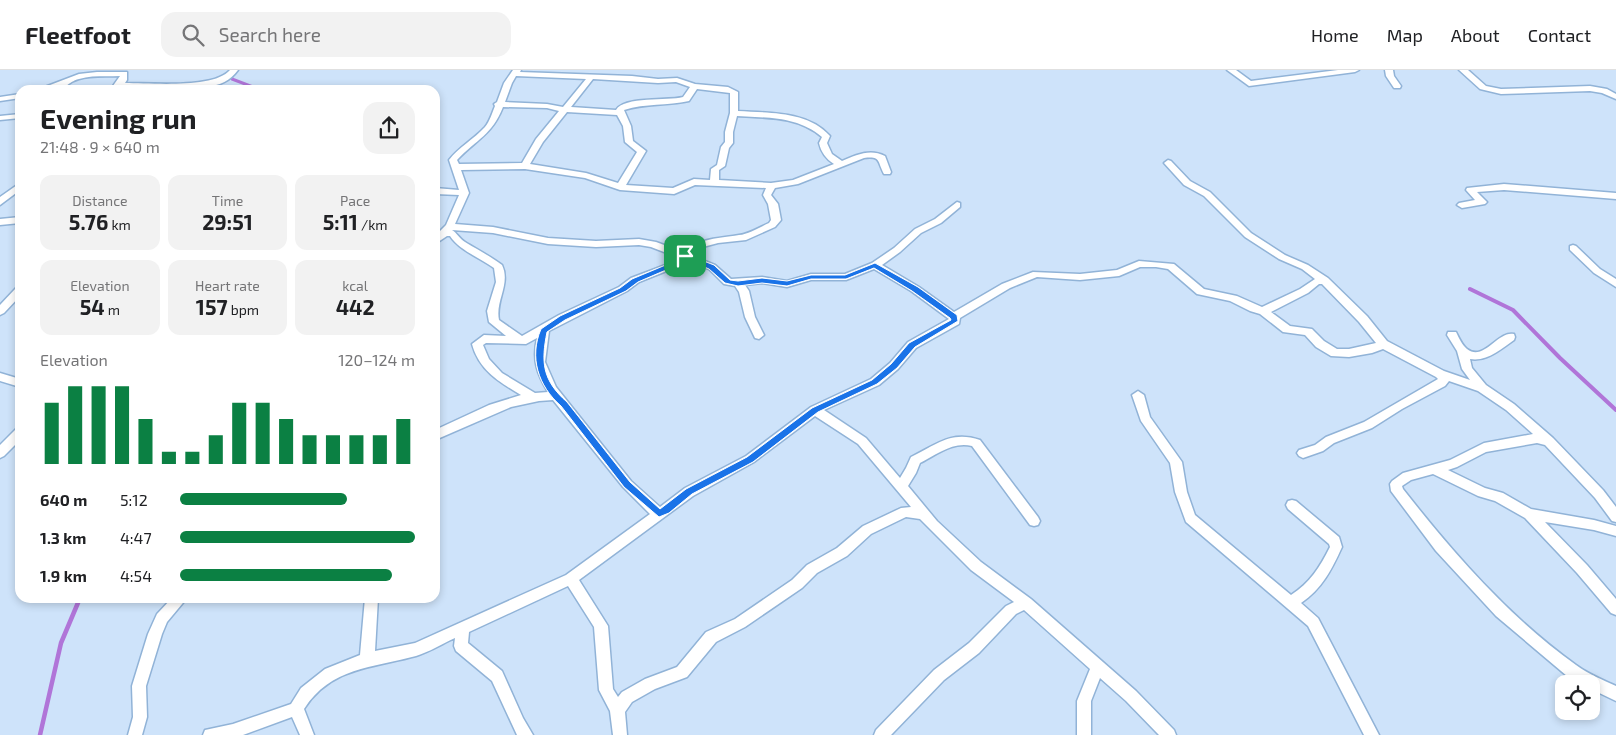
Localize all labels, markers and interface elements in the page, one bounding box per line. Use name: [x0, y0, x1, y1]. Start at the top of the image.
search box: [161, 12, 511, 57]
text: Fleetfoot: [25, 20, 131, 49]
icon: search: [179, 21, 207, 49]
text: Search here: [219, 23, 321, 46]
text: Home: [1311, 24, 1359, 46]
text: Map: [1387, 24, 1423, 46]
text: About: [1451, 24, 1500, 46]
text: Contact: [1528, 24, 1591, 46]
text: Evening run: [40, 101, 197, 135]
button: share: [363, 102, 415, 154]
text: 21:48 · 9 × 640 m: [40, 137, 160, 156]
text: Distance: [72, 192, 127, 209]
text: Time: [212, 192, 243, 209]
text: Pace: [340, 192, 370, 209]
text: 5.76: [69, 209, 108, 234]
text: 29:51: [202, 209, 253, 234]
text: 5:11: [323, 209, 358, 234]
text: km: [108, 216, 131, 233]
text: /km: [358, 216, 388, 233]
pin: [664, 235, 706, 277]
icon: arrive: [671, 242, 699, 270]
text: Elevation: [70, 277, 130, 294]
text: Heart rate: [195, 277, 260, 294]
text: kcal: [342, 277, 368, 294]
text: 54: [80, 294, 105, 319]
text: 157: [196, 294, 228, 319]
text: 442: [336, 294, 375, 319]
text: m: [105, 301, 120, 318]
text: bpm: [228, 301, 259, 318]
text: Elevation: [40, 350, 108, 369]
text: 120–124 m: [338, 350, 415, 369]
text: 640 m: [40, 490, 87, 509]
text: 5:12: [120, 490, 148, 509]
text: 1.3 km: [40, 528, 86, 547]
text: 4:47: [120, 528, 152, 547]
text: 1.9 km: [40, 566, 87, 585]
text: 4:54: [120, 566, 152, 585]
map controls: [1555, 675, 1600, 720]
button: locate: [1555, 675, 1600, 720]

